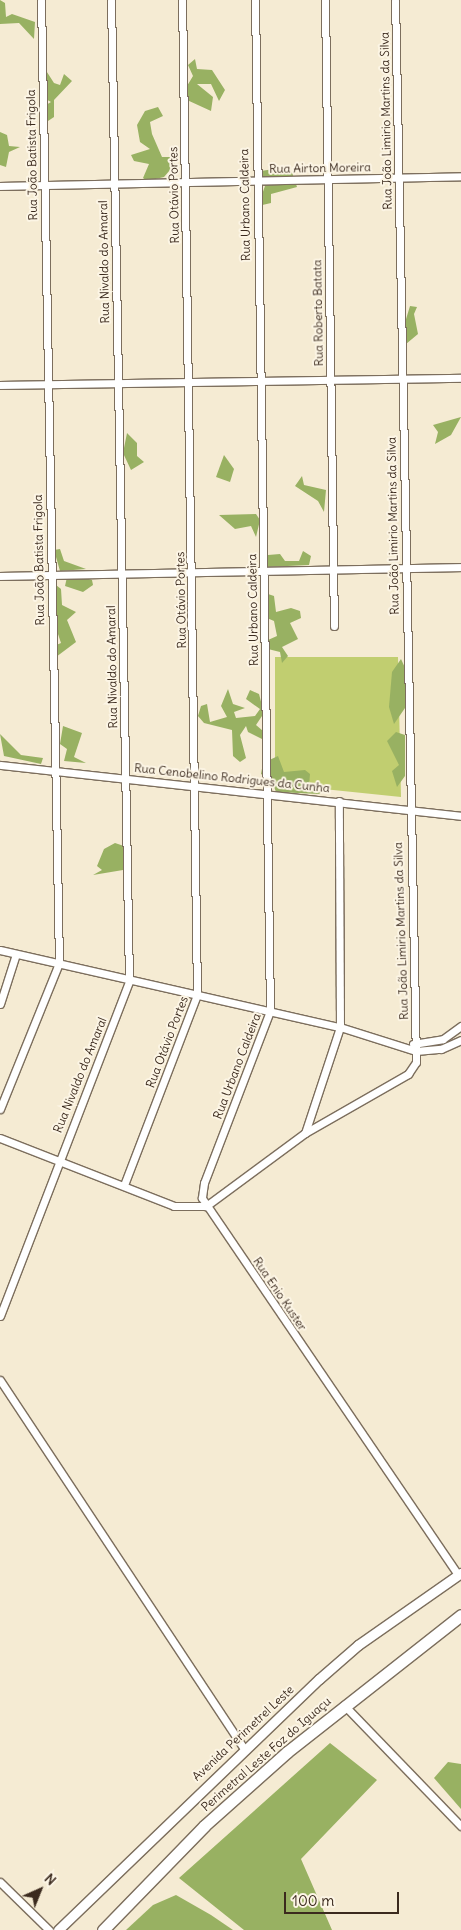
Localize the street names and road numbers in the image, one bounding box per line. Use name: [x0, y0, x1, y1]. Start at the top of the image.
street label: Rua João Limirio Martins da Silva: [377, 32, 395, 210]
street label: Rua João Batista Frigola: [24, 89, 40, 221]
street label: Rua Otávio Portes: [166, 146, 182, 244]
street label: Rua Urbano Caldeira: [237, 149, 253, 261]
street label: Rua Airton Moreira: [269, 160, 371, 176]
street label: Rua Nivaldo do Amaral: [96, 200, 112, 324]
street label: Rua Roberto Batata: [310, 260, 326, 366]
street label: Rua João Limirio Martins da Silva: [384, 437, 402, 615]
street label: Rua João Batista Frigola: [31, 494, 47, 626]
street label: Rua Otávio Portes: [173, 551, 189, 649]
street label: Rua Urbano Caldeira: [245, 554, 261, 666]
street label: Rua Nivaldo do Amaral: [104, 605, 120, 729]
street label: Rua Cenobelino Rodrigues da Cunha: [134, 761, 330, 795]
street label: Rua João Limirio Martins da Silva: [391, 842, 411, 1020]
street label: Rua Otávio Portes: [143, 994, 191, 1090]
street label: Rua Urbano Caldeira: [210, 1011, 264, 1121]
street label: Rua Nivaldo do Amaral: [50, 1015, 110, 1135]
street label: Rua Enio Kuster: [250, 1255, 310, 1333]
street label: Avenida Perimetrel Leste: [189, 1682, 297, 1784]
street label: Perimetral Leste Foz do Iguaçu: [198, 1694, 334, 1814]

